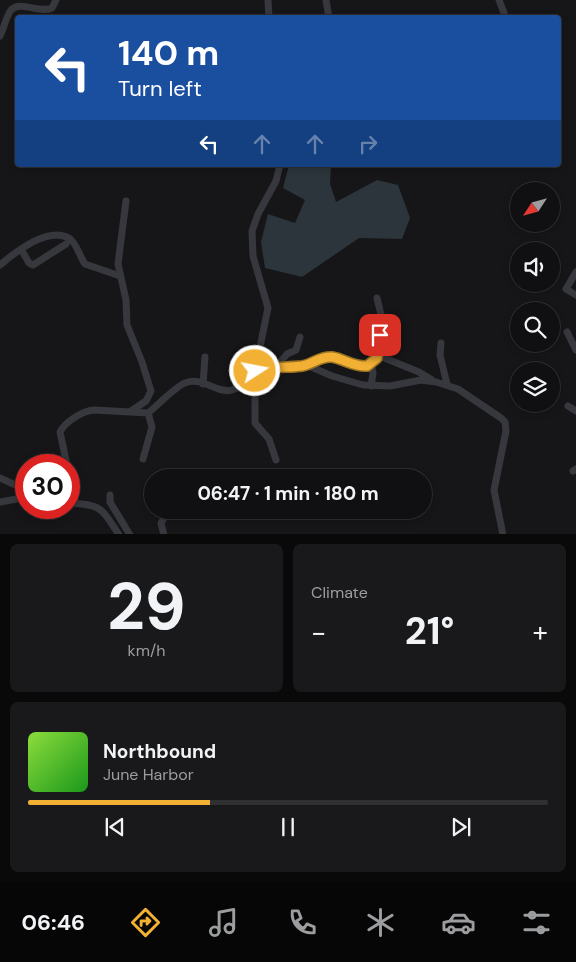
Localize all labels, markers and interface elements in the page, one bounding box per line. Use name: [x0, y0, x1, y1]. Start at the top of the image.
text: 140 m: [118, 30, 219, 76]
icon: left: [35, 35, 100, 100]
text: Turn left: [118, 74, 202, 103]
icon: left: [195, 130, 223, 158]
icon: ahead: [248, 130, 276, 158]
icon: ahead: [301, 130, 329, 158]
icon: right: [354, 130, 382, 158]
north arrow: [510, 182, 560, 232]
map controls: [510, 182, 560, 412]
button: sound: [510, 242, 560, 292]
button: search: [510, 302, 560, 352]
pin: [359, 314, 401, 356]
icon: arrive: [366, 321, 394, 349]
position arrow: [228, 344, 280, 396]
button: layers: [510, 362, 560, 412]
speed limit sign: 30: [15, 454, 80, 519]
text: 06:47 · 1 min · 180 m: [197, 481, 379, 506]
text: 29: [107, 565, 186, 649]
text: Climate: [311, 582, 368, 603]
text: 21°: [405, 606, 454, 656]
text: −: [311, 614, 326, 651]
text: +: [533, 614, 548, 651]
text: km/h: [128, 640, 165, 661]
text: Northbound: [103, 739, 216, 764]
text: June Harbor: [103, 764, 194, 785]
icon: previous: [101, 813, 129, 841]
icon: pause: [274, 813, 302, 841]
icon: next: [447, 813, 475, 841]
icon: directions: [128, 905, 163, 940]
icon: music: [206, 905, 241, 940]
icon: phone: [285, 905, 320, 940]
icon: climate: [363, 905, 398, 940]
icon: car: [441, 905, 476, 940]
icon: filters: [519, 905, 554, 940]
text: 06:46: [22, 908, 85, 937]

